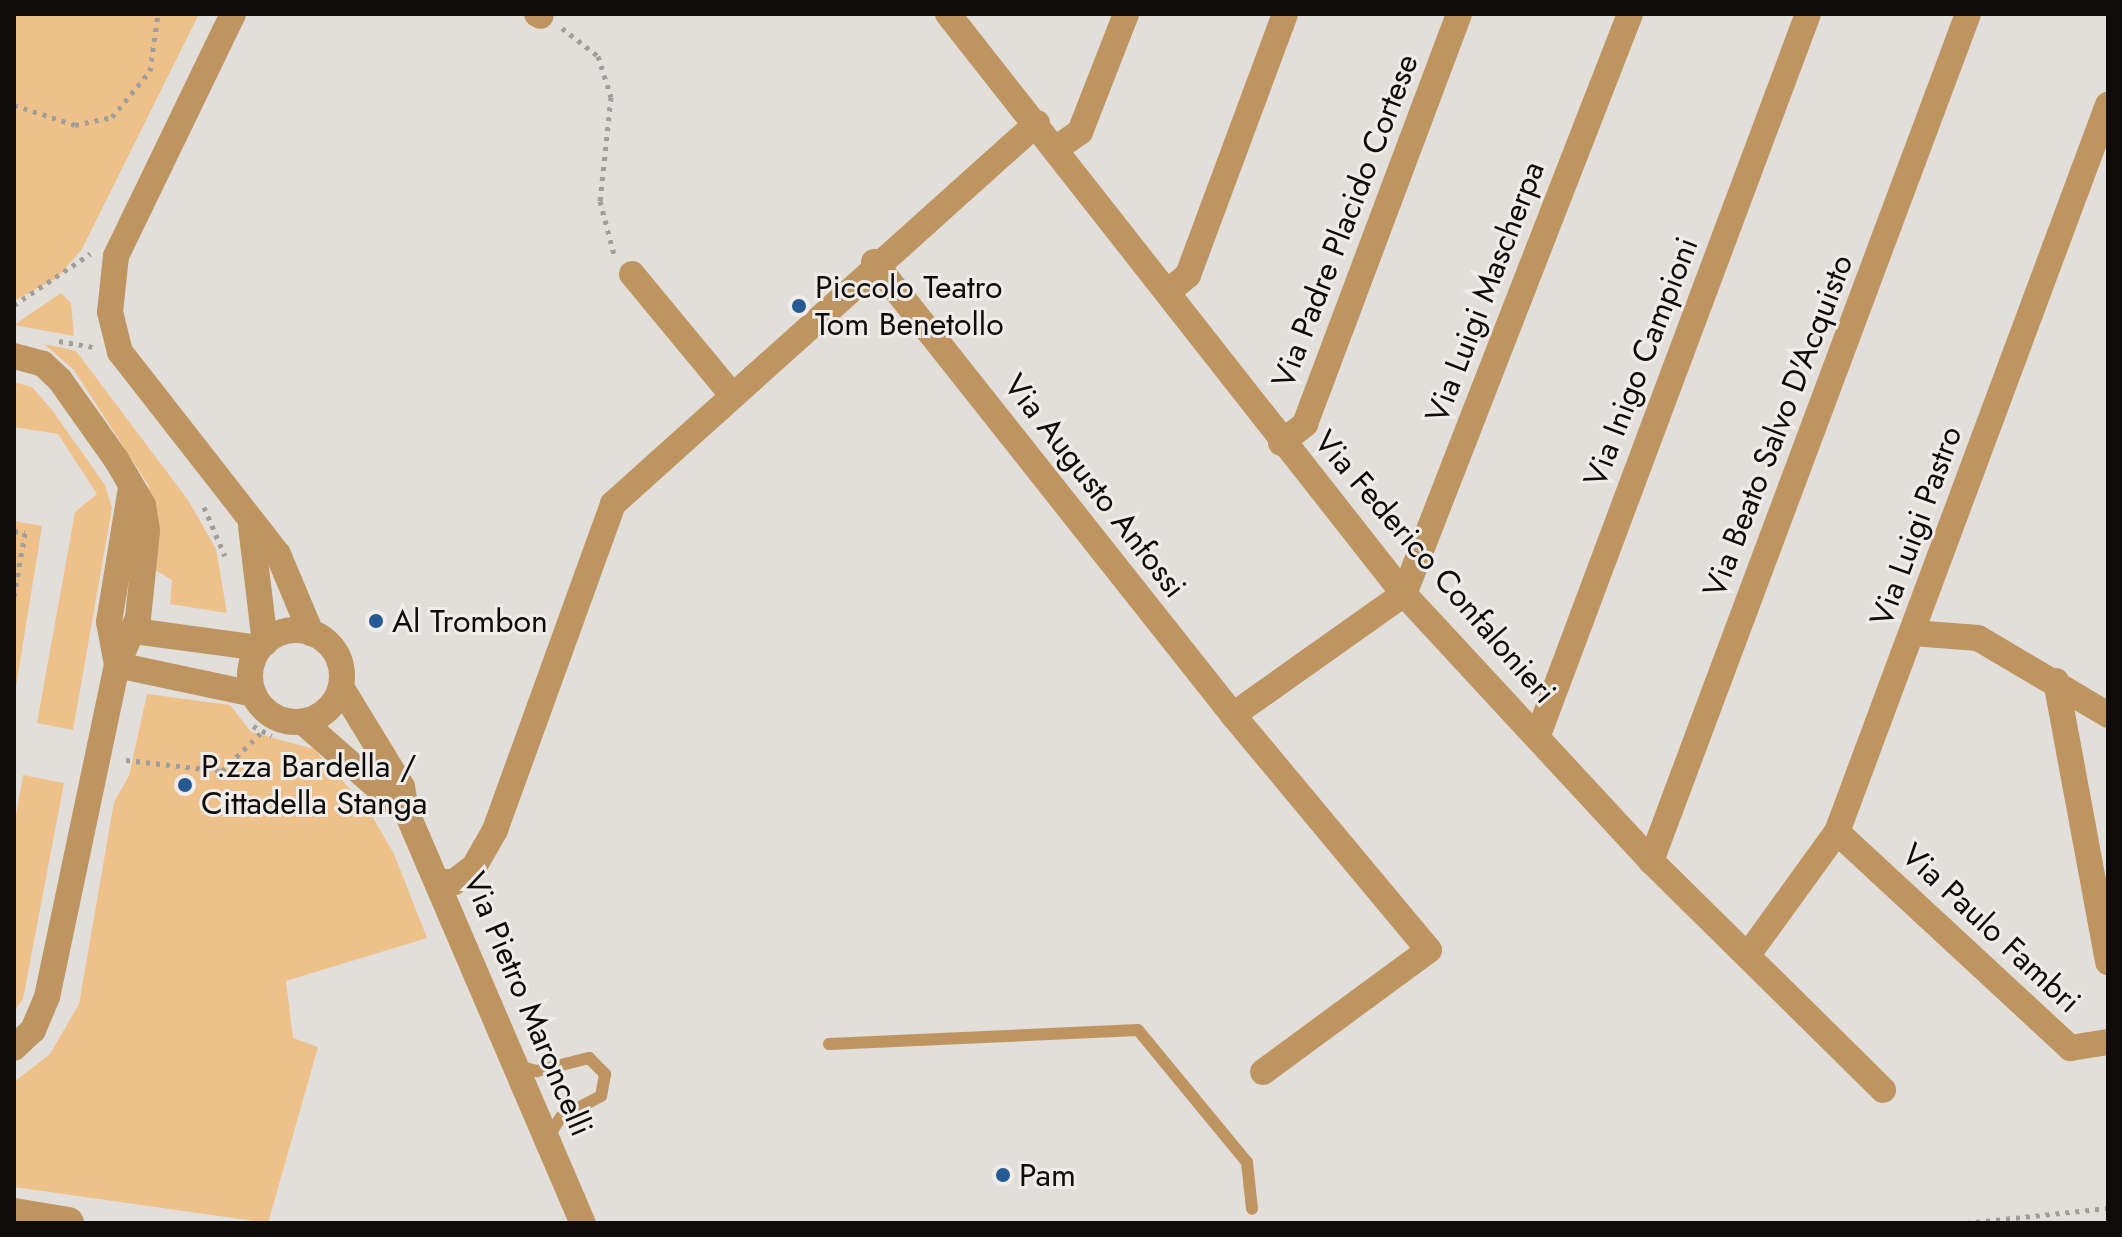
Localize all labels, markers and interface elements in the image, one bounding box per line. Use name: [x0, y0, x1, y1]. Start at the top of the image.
street label: Via Padre Placido Cortese: [1264, 49, 1426, 393]
street label: Via Luigi Mascherpa: [1417, 156, 1553, 428]
street label: Via Inigo Campioni: [1576, 232, 1706, 492]
street label: Via Beato Salvo D'Acquisto: [1695, 249, 1861, 603]
place label: Piccolo Teatro Tom Benetollo: [815, 269, 1004, 344]
marker: Piccolo Teatro Tom Benetollo: [790, 297, 808, 315]
street label: Via Augusto Anfossi: [996, 367, 1194, 605]
street label: Via Luigi Pastro: [1862, 421, 1970, 631]
street label: Via Federico Confalonieri: [1306, 423, 1564, 711]
place label: Al Trombon: [392, 602, 548, 640]
marker: Al Trombon: [367, 612, 385, 630]
place label: P.zza Bardella / Cittadella Stanga: [201, 748, 427, 823]
marker: P.zza Bardella / Cittadella Stanga: [176, 776, 194, 794]
street label: Via Paulo Fambri: [1894, 835, 2088, 1021]
street label: Via Pietro Maroncelli: [455, 866, 601, 1142]
place label: Pam: [1019, 1156, 1076, 1194]
marker: Pam: [994, 1166, 1012, 1184]

